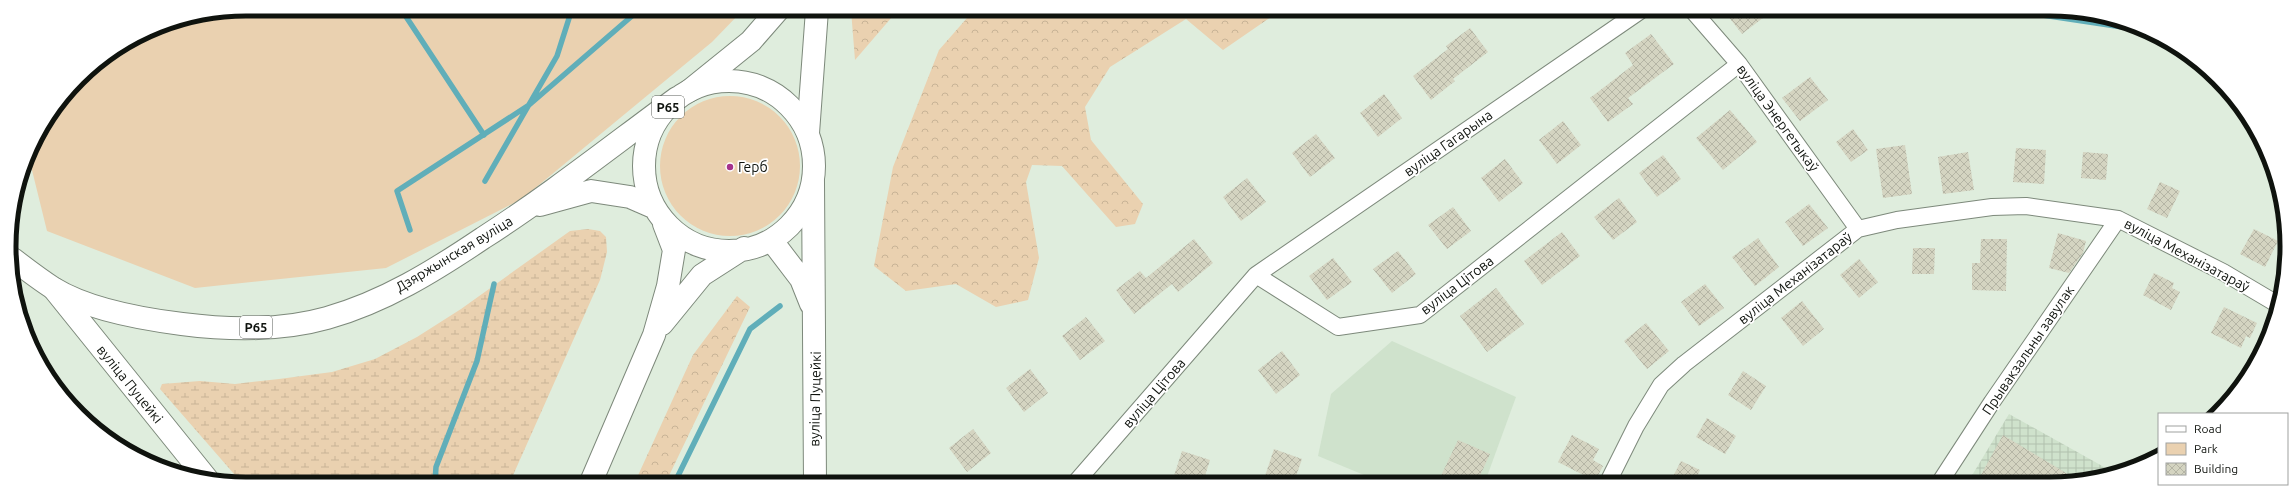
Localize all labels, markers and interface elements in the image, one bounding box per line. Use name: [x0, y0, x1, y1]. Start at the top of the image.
street label: вуліца Энергетыкаў: [1734, 61, 1822, 175]
road number: Р65: [652, 96, 684, 118]
street label: вуліца Гагарына: [1401, 107, 1495, 179]
place label: Герб: [738, 159, 768, 175]
marker: Герб: [725, 162, 735, 172]
street label: Дзяржынская вуліца: [393, 213, 515, 295]
street label: вуліца Механізатараў: [2122, 215, 2253, 295]
street label: вуліца Механізатараў: [1735, 229, 1855, 327]
street label: вуліца Цітова: [1417, 252, 1497, 318]
street label: Прывакзальны завулак: [1979, 282, 2077, 418]
road number: Р65: [240, 316, 272, 338]
street label: вуліца Пуцейкі: [94, 342, 166, 426]
street label: вуліца Пуцейкі: [806, 351, 824, 447]
street label: вуліца Цітова: [1119, 355, 1189, 431]
legend: [2158, 413, 2288, 485]
text: Road: [2194, 422, 2222, 435]
text: Park: [2194, 442, 2218, 455]
text: Building: [2194, 462, 2238, 475]

